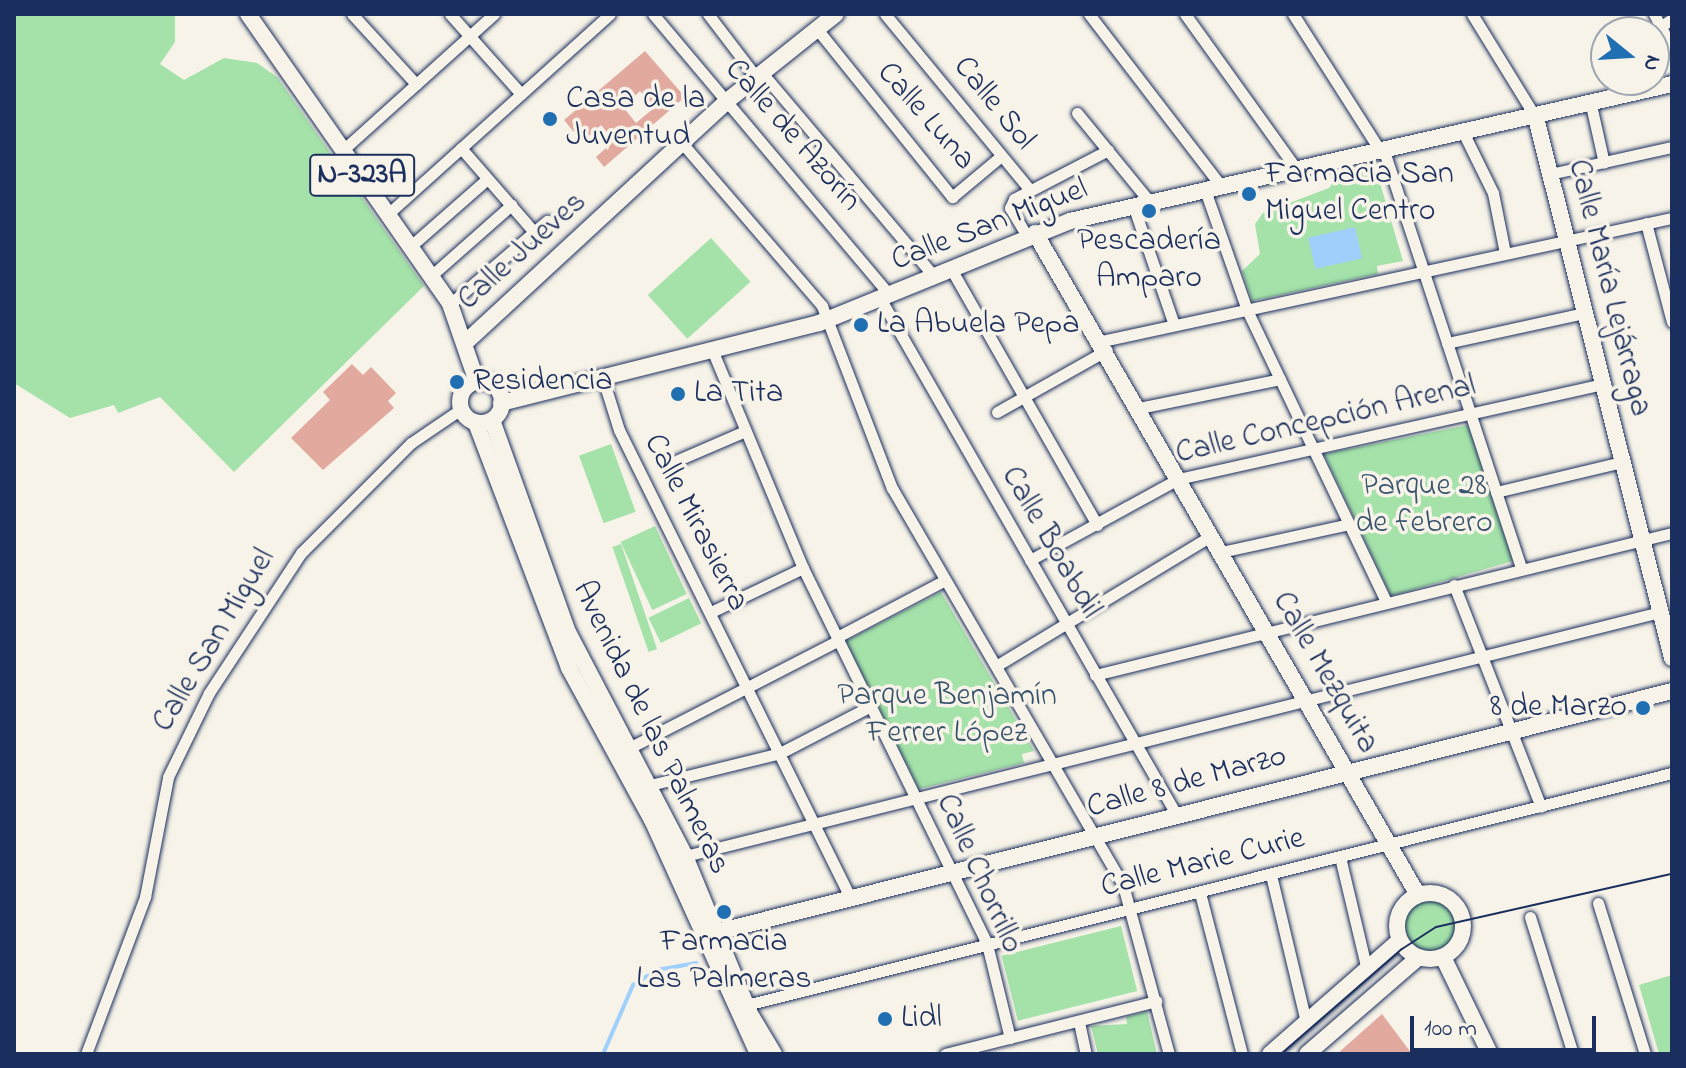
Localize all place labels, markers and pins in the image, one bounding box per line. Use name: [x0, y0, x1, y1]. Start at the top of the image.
place label: Casa de la Juventud: [566, 82, 705, 157]
marker: Casa de la Juventud: [541, 110, 559, 128]
place label: Farmacia San Miguel Centro: [1265, 157, 1454, 232]
marker: Farmacia San Miguel Centro: [1240, 185, 1258, 203]
marker: Pescadería Amparo: [1140, 202, 1158, 220]
place label: Pescadería Amparo: [1077, 224, 1221, 299]
place label: La Abuela Pepa: [877, 306, 1080, 344]
marker: La Abuela Pepa: [852, 316, 870, 334]
place label: Residencia: [473, 363, 612, 401]
marker: Residencia: [448, 373, 466, 391]
place label: La Tita: [694, 375, 783, 413]
marker: La Tita: [669, 385, 687, 403]
place label: 8 de Marzo: [1490, 689, 1627, 727]
marker: 8 de Marzo: [1634, 699, 1652, 717]
marker: Farmacia Las Palmeras: [715, 903, 733, 921]
place label: Farmacia Las Palmeras: [636, 925, 812, 1000]
place label: Lidl: [901, 1000, 942, 1038]
marker: Lidl: [876, 1010, 894, 1028]

